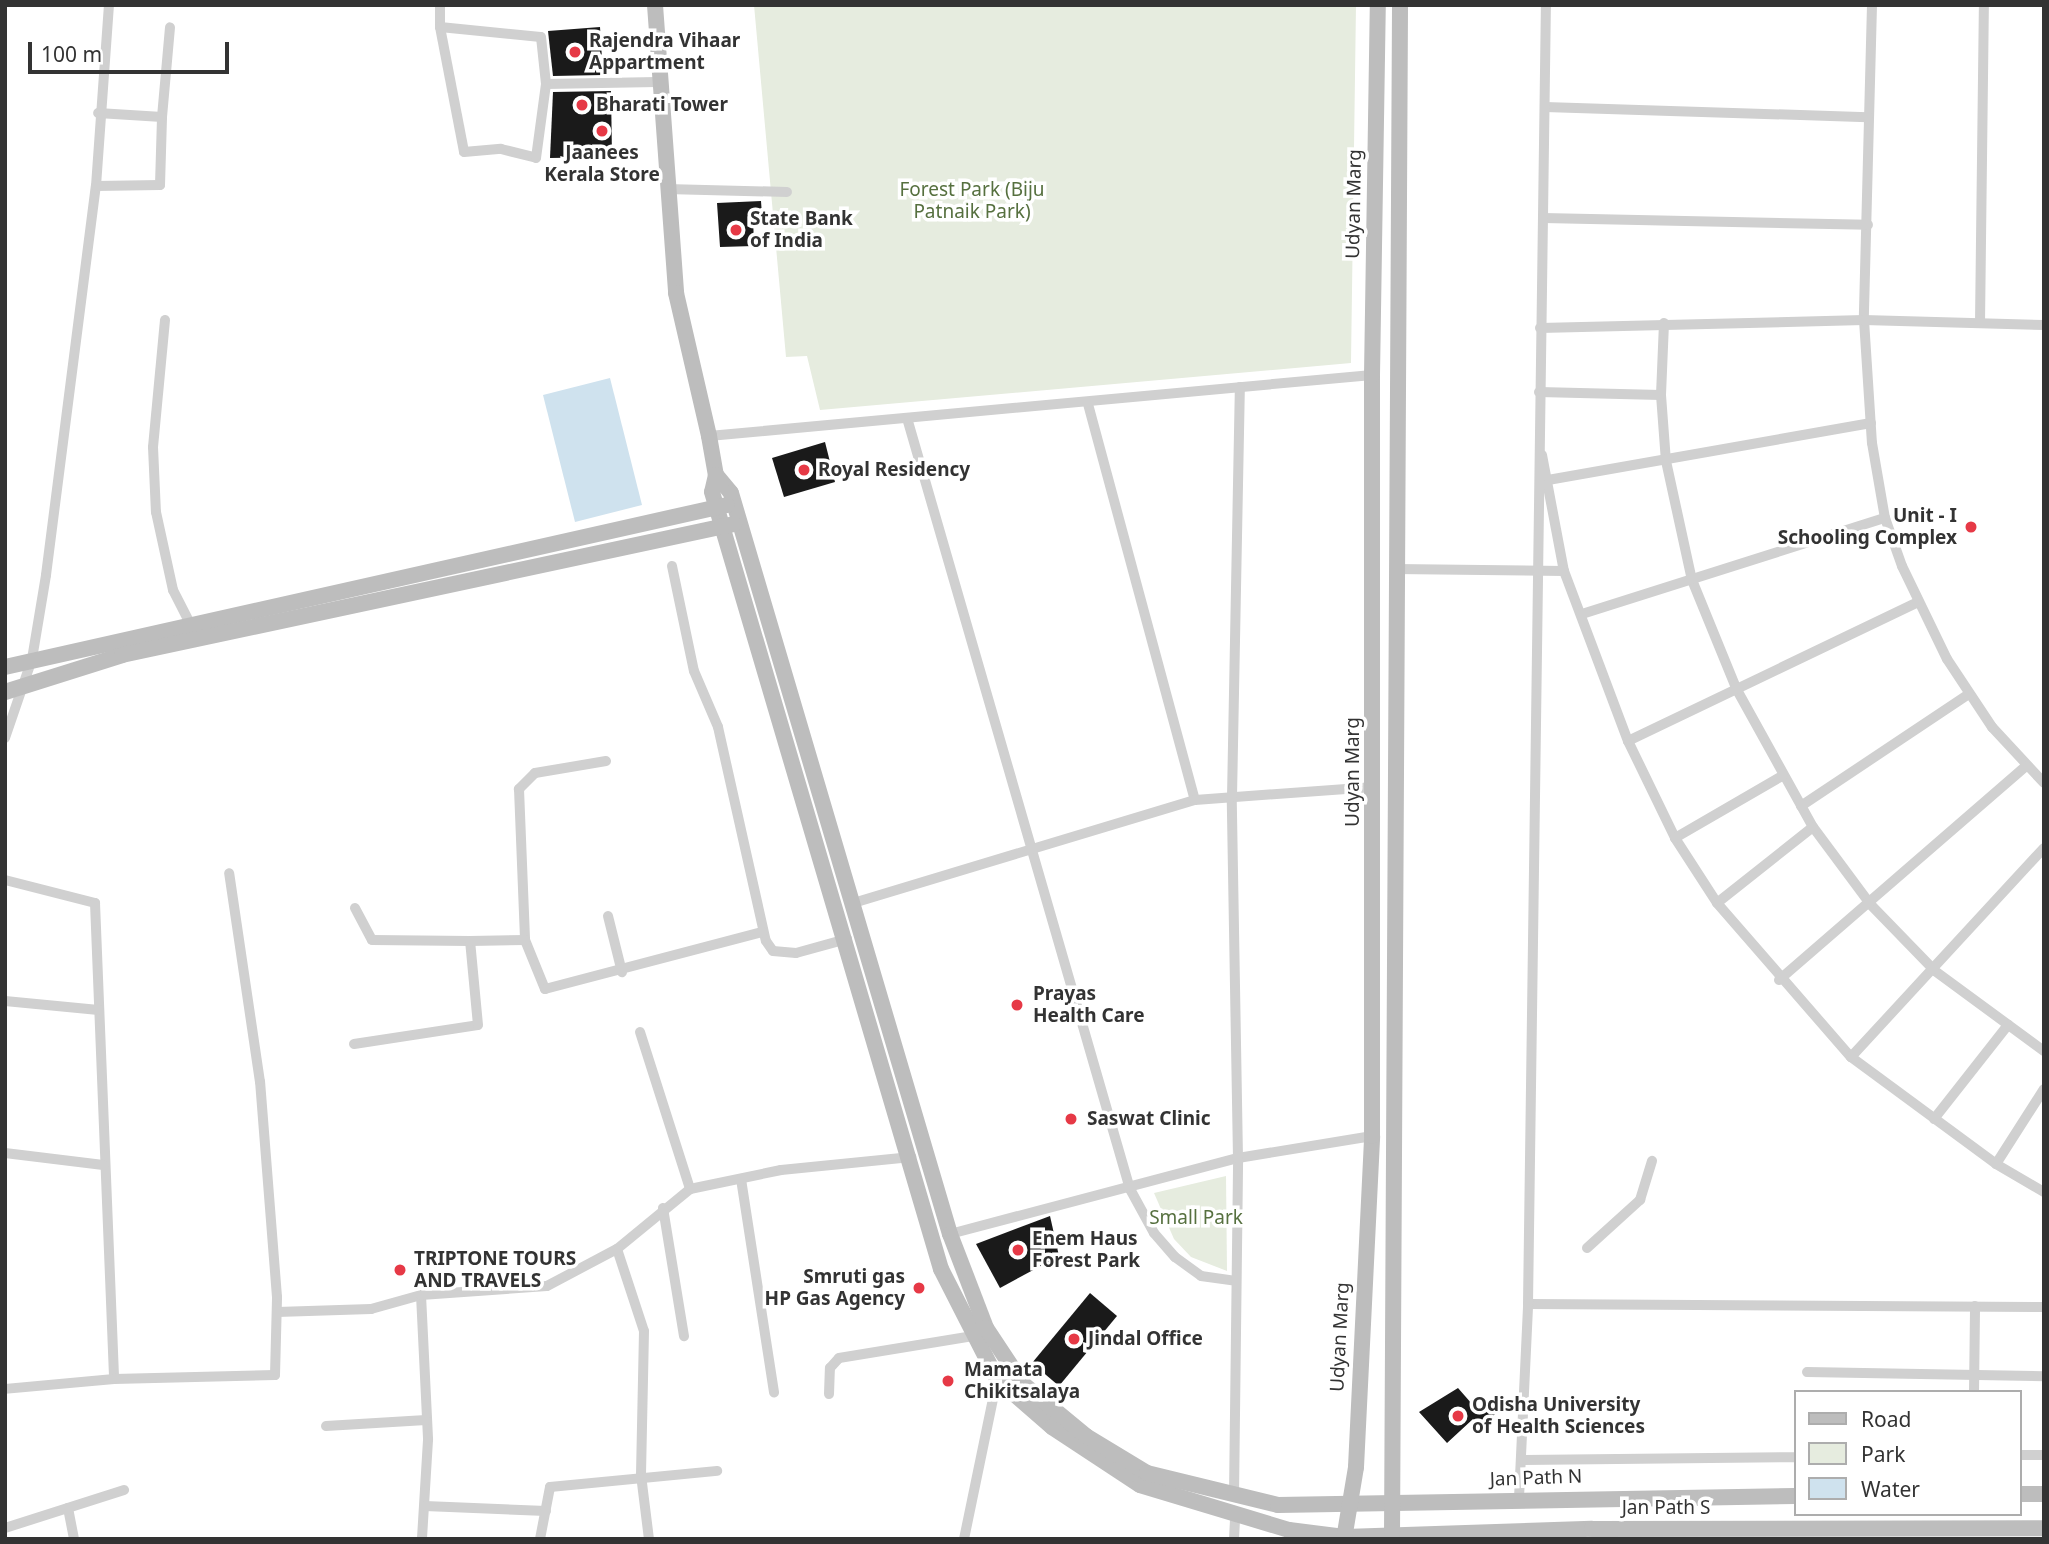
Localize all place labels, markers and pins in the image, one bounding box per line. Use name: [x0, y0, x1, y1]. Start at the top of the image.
place label: Rajendra Vihaar Appartment: [589, 30, 740, 74]
marker: Rajendra Vihaar Appartment: [567, 44, 583, 60]
place label: Bharati Tower: [596, 94, 728, 116]
marker: Bharati Tower: [574, 97, 590, 113]
marker: Jaanees Kerala Store: [594, 123, 610, 139]
place label: Jaanees Kerala Store: [544, 142, 660, 186]
place label: State Bank of India: [750, 208, 853, 252]
marker: State Bank of India: [728, 222, 744, 238]
place label: Royal Residency: [818, 459, 970, 481]
marker: Royal Residency: [796, 462, 812, 478]
place label: Unit - I Schooling Complex: [1778, 505, 1957, 549]
marker: Unit - I Schooling Complex: [1963, 519, 1979, 535]
place label: Prayas Health Care: [1033, 983, 1144, 1027]
marker: Prayas Health Care: [1007, 995, 1027, 1015]
place label: Saswat Clinic: [1087, 1108, 1211, 1130]
marker: Saswat Clinic: [1061, 1109, 1081, 1129]
place label: Enem Haus Forest Park: [1032, 1228, 1140, 1272]
marker: Enem Haus Forest Park: [1010, 1242, 1026, 1258]
place label: TRIPTONE TOURS AND TRAVELS: [414, 1248, 576, 1292]
marker: TRIPTONE TOURS AND TRAVELS: [392, 1262, 408, 1278]
place label: Smruti gas HP Gas Agency: [765, 1266, 905, 1310]
marker: Smruti gas HP Gas Agency: [911, 1280, 927, 1296]
place label: Jindal Office: [1088, 1328, 1203, 1350]
marker: Jindal Office: [1066, 1331, 1082, 1347]
place label: Mamata Chikitsalaya: [964, 1359, 1080, 1403]
marker: Mamata Chikitsalaya: [938, 1371, 958, 1391]
place label: Odisha University of Health Sciences: [1472, 1394, 1645, 1438]
marker: Odisha University of Health Sciences: [1450, 1408, 1466, 1424]

